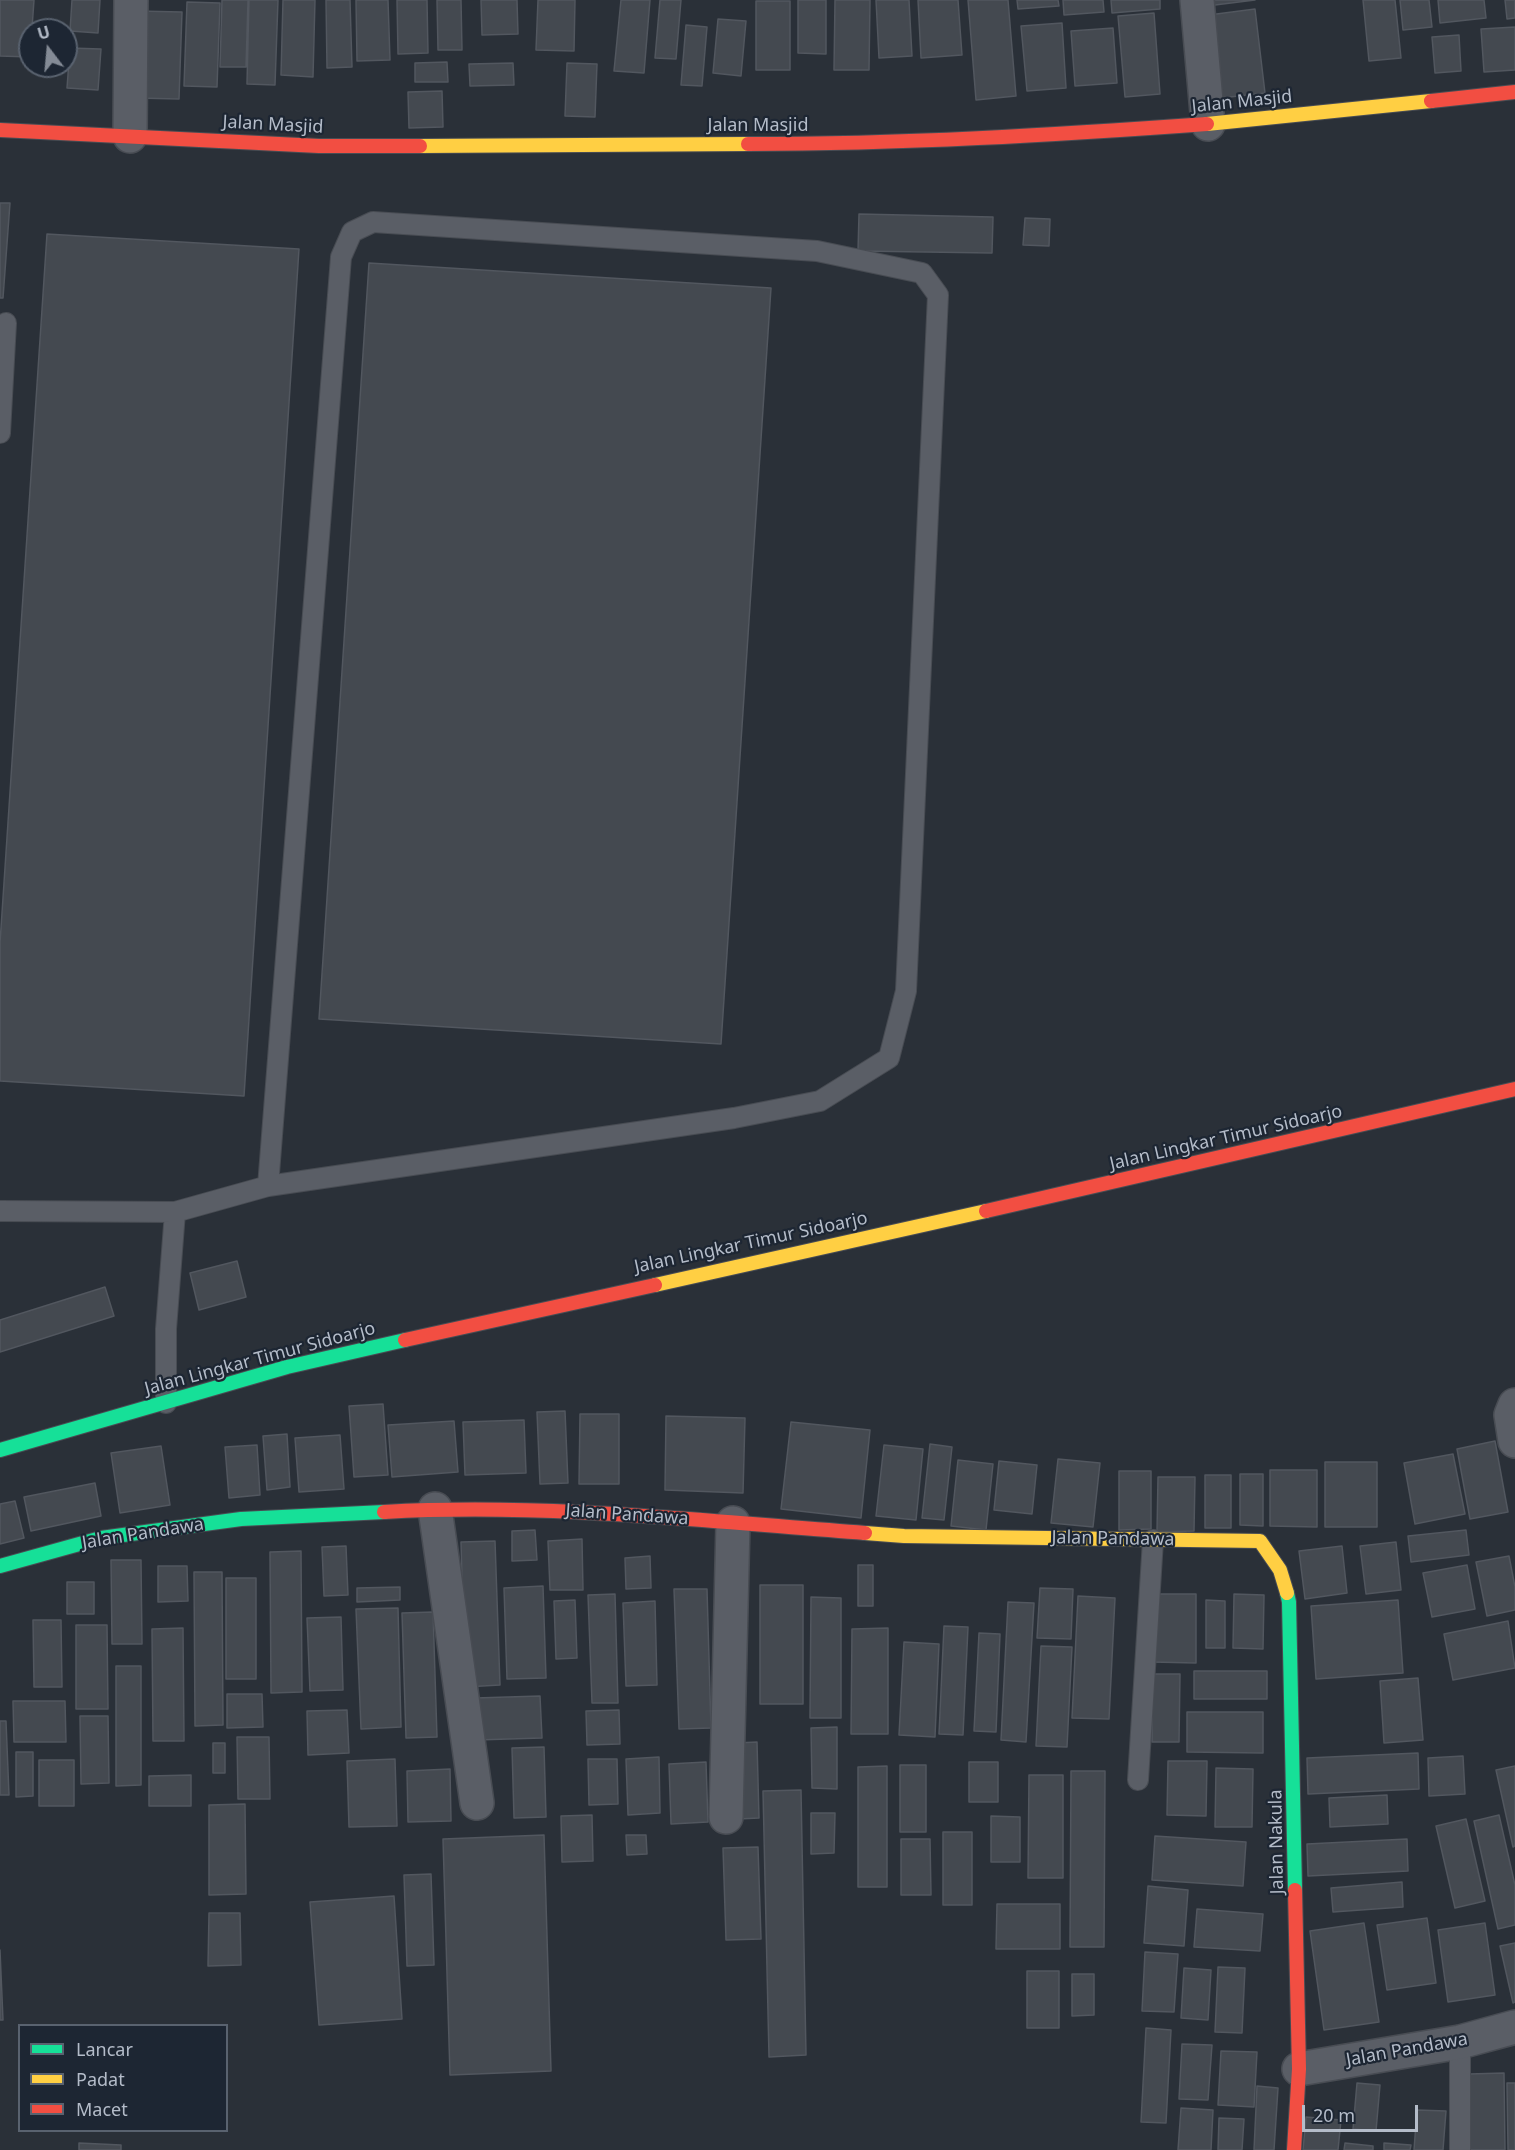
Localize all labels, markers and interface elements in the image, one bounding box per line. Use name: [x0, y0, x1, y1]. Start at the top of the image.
north arrow: [18, 18, 78, 78]
text: U: [35, 20, 52, 45]
street label: Jalan Masjid: [1191, 86, 1293, 118]
street label: Jalan Masjid: [222, 112, 324, 138]
street label: Jalan Masjid: [708, 115, 808, 137]
street label: Jalan Lingkar Timur Sidoarjo: [1108, 1101, 1344, 1175]
street label: Jalan Lingkar Timur Sidoarjo: [632, 1208, 870, 1278]
street label: Jalan Lingkar Timur Sidoarjo: [142, 1318, 378, 1400]
street label: Jalan Pandawa: [565, 1500, 689, 1530]
street label: Jalan Pandawa: [81, 1514, 205, 1554]
street label: Jalan Pandawa: [1051, 1527, 1175, 1551]
street label: Jalan Nakula: [1265, 1789, 1289, 1895]
legend: [18, 2024, 228, 2132]
street label: Jalan Pandawa: [1345, 2029, 1469, 2071]
text: Lancar: [76, 2037, 133, 2061]
text: Padat: [76, 2067, 125, 2091]
scale bar: [1305, 2093, 1420, 2131]
text: Macet: [76, 2097, 128, 2121]
text: 20 m: [1313, 2103, 1355, 2127]

